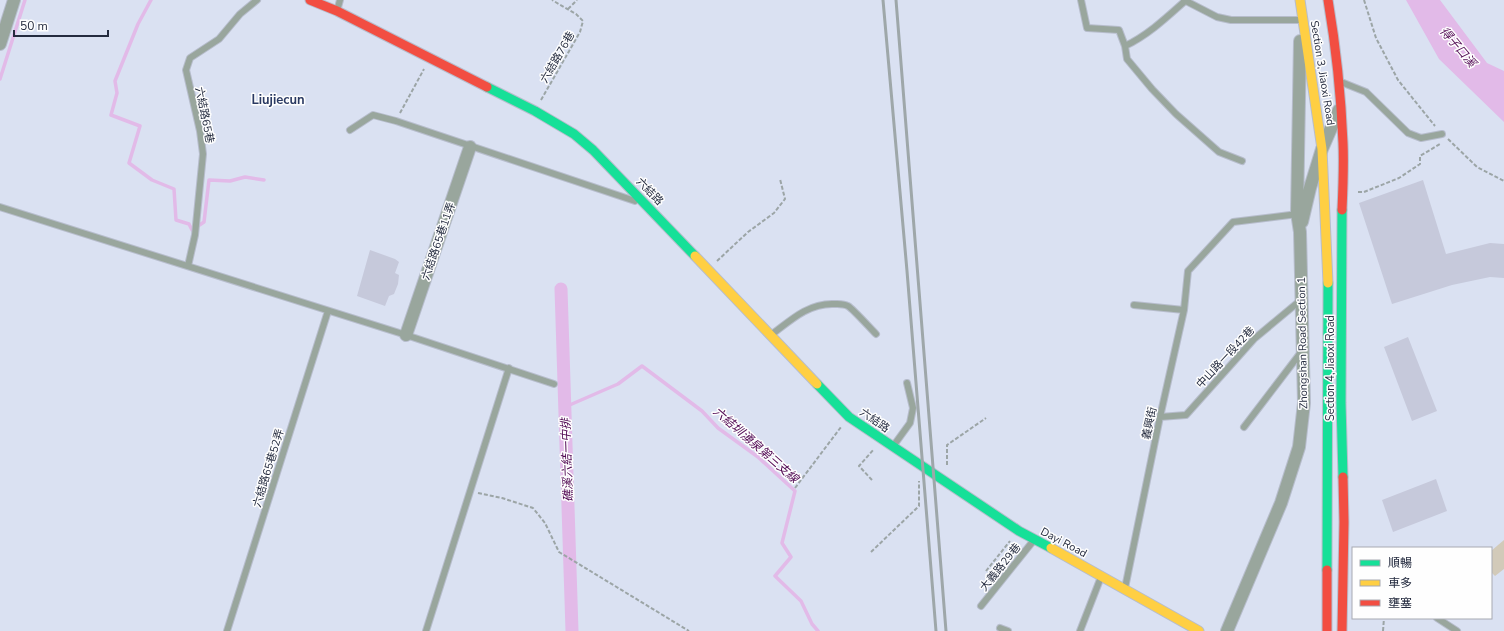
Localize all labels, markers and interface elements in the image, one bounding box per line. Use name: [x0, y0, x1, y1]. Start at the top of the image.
scale bar: [14, 12, 108, 38]
text: 50 m: [20, 18, 48, 34]
street label: Section 3, Jiaoxi Road: [1307, 20, 1338, 127]
water label: 得子口溪: [1436, 23, 1481, 72]
street label: 六結路76巷: [537, 29, 578, 86]
street label: 六結路65巷: [192, 86, 217, 145]
district label: Liujiecun: [251, 91, 305, 109]
street label: 六結路: [633, 174, 666, 208]
street label: 六結路65巷11弄: [418, 200, 459, 282]
street label: Zhongshan Road Section 1: [1294, 277, 1311, 409]
street label: Section 4, Jiaoxi Road: [1323, 315, 1338, 421]
street label: 中山路一段42巷: [1193, 323, 1258, 391]
water label: 六結圳湧泉第三支線: [710, 404, 804, 488]
street label: 六結路: [857, 405, 893, 436]
street label: 義興街: [1139, 405, 1160, 441]
water label: 礁溪六結一中排: [557, 416, 576, 502]
street label: 六結路65巷52弄: [249, 427, 288, 509]
street label: Dayi Road: [1038, 524, 1090, 561]
street label: 大義路29巷: [977, 540, 1024, 594]
legend: [1352, 547, 1492, 619]
text: 順暢: [1388, 555, 1412, 571]
text: 車多: [1388, 575, 1412, 591]
text: 壅塞: [1388, 595, 1412, 611]

